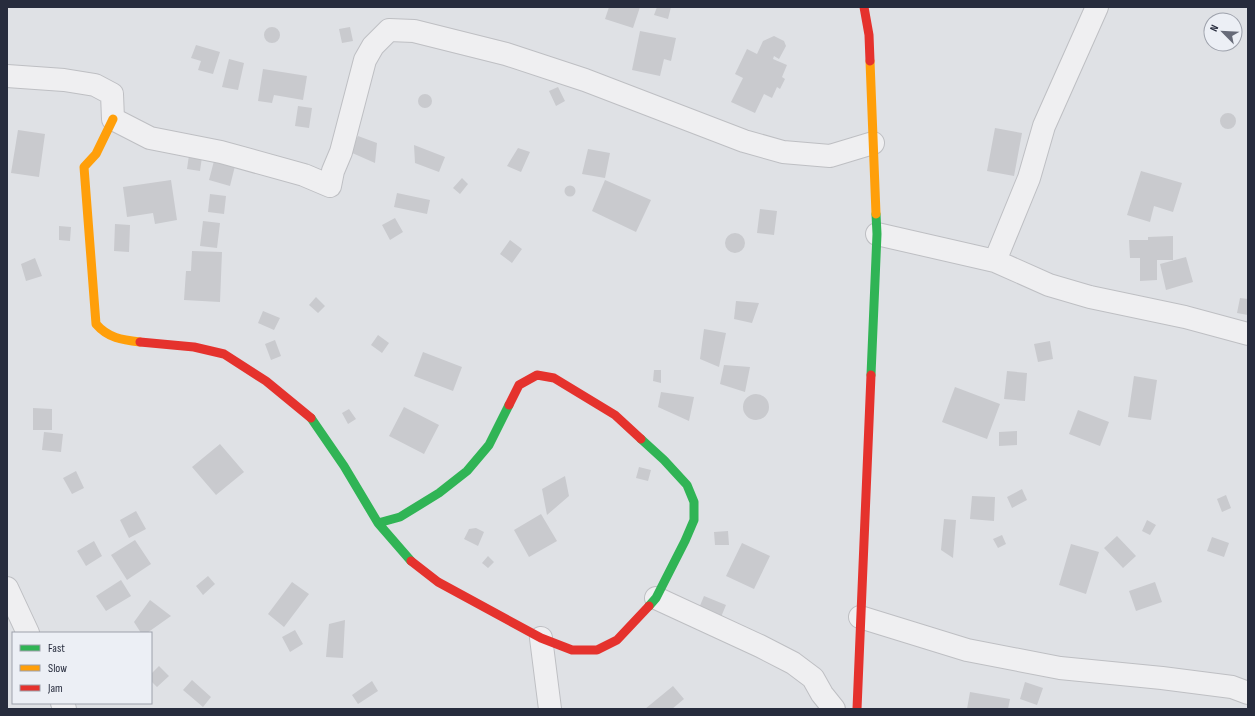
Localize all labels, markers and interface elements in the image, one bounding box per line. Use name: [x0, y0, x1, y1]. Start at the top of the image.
north arrow: [1203, 12, 1243, 52]
text: N: [1207, 23, 1222, 33]
legend: [12, 632, 152, 704]
text: Fast: [48, 641, 65, 656]
text: Slow: [48, 661, 67, 676]
text: Jam: [47, 681, 63, 696]

